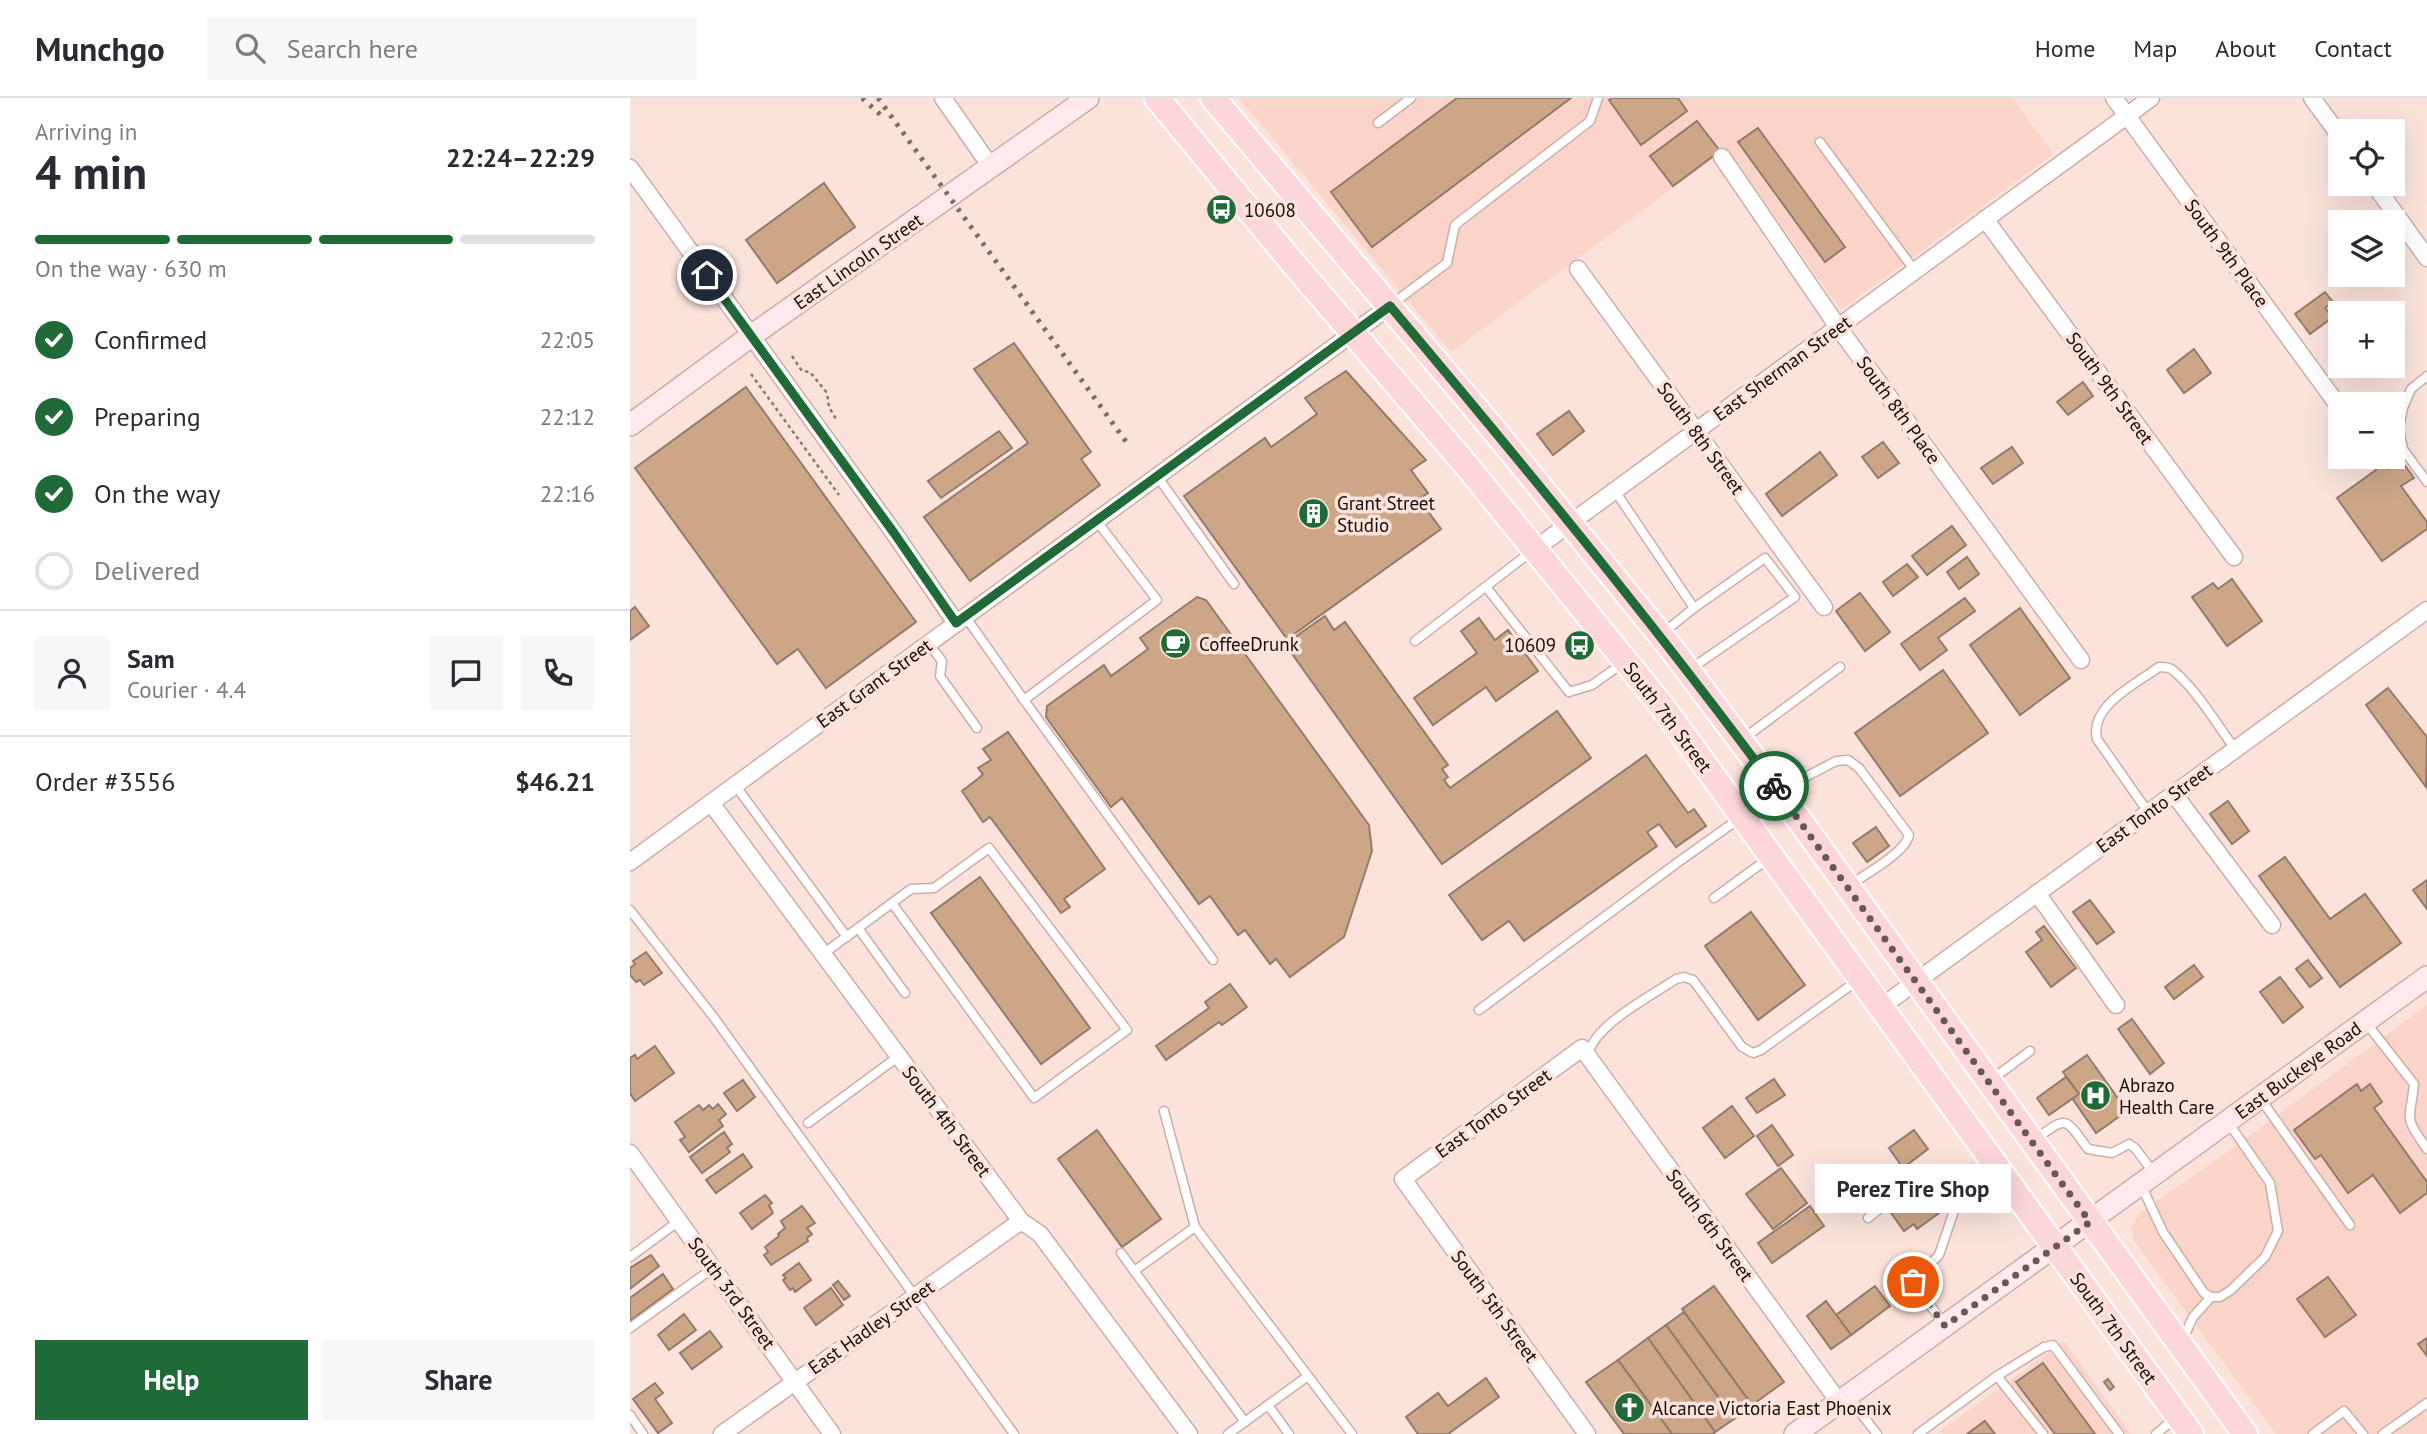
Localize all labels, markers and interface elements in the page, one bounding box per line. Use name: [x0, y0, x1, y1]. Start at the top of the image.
search box: [207, 17, 697, 80]
text: Munchgo: [35, 27, 165, 70]
icon: search: [231, 29, 269, 67]
text: Search here: [287, 32, 418, 65]
text: Home: [2035, 33, 2095, 64]
text: Map: [2133, 33, 2177, 64]
text: About: [2215, 33, 2276, 64]
text: Contact: [2314, 33, 2392, 64]
text: Arriving in: [35, 117, 137, 146]
map controls: [2328, 119, 2405, 469]
button: locate: [2328, 119, 2405, 196]
text: 22:24–22:29: [446, 141, 595, 174]
text: 4 min: [35, 142, 147, 202]
bus stop icon: 10608: [1204, 193, 1238, 227]
street label: South 9th Place: [2180, 194, 2274, 312]
place label: 10608: [1244, 198, 1296, 222]
street label: East Lincoln Street: [789, 207, 928, 315]
button: layers: [2328, 210, 2405, 287]
pin: [677, 245, 737, 305]
text: On the way · 630 m: [35, 254, 227, 283]
icon: home: [688, 256, 726, 294]
button: +: [2328, 301, 2405, 378]
street label: East Sherman Street: [1708, 310, 1856, 426]
icon: check: [35, 321, 73, 359]
text: Confirmed: [94, 323, 207, 356]
text: 22:05: [540, 325, 595, 354]
street label: South 9th Street: [2061, 327, 2159, 449]
street label: South 8th Place: [1852, 351, 1946, 469]
street label: South 8th Street: [1652, 377, 1750, 499]
button: −: [2328, 392, 2405, 469]
icon: check: [35, 398, 73, 436]
text: Preparing: [94, 400, 201, 433]
text: 22:12: [540, 402, 595, 431]
icon: check: [35, 475, 73, 513]
text: On the way: [94, 477, 220, 510]
text: 22:16: [540, 479, 595, 508]
place label: Grant Street Studio: [1337, 491, 1436, 537]
building icon: Grant Street Studio: [1297, 497, 1331, 531]
text: Delivered: [94, 554, 200, 587]
cafe icon: CoffeeDrunk: [1159, 627, 1193, 661]
bus stop icon: 10609: [1562, 628, 1596, 662]
place label: CoffeeDrunk: [1199, 632, 1299, 656]
street label: East Grant Street: [811, 633, 937, 733]
place label: 10609: [1504, 633, 1556, 657]
button: person: [35, 636, 109, 710]
button: chat: [429, 636, 503, 710]
button: phone: [521, 636, 595, 710]
text: Sam: [127, 642, 175, 675]
street label: South 7th Street: [1618, 657, 1718, 778]
text: Courier · 4.4: [127, 675, 246, 704]
courier: [1739, 751, 1809, 821]
street label: East Tonto Street: [2091, 758, 2217, 858]
text: Order #3556: [35, 765, 175, 798]
text: $46.21: [515, 765, 595, 798]
icon: bike: [1755, 767, 1793, 805]
street label: East Buckeye Road: [2230, 1016, 2366, 1124]
street label: South 4th Street: [897, 1061, 997, 1182]
street label: East Tonto Street: [1430, 1063, 1556, 1163]
place label: Abrazo Health Care: [2119, 1073, 2214, 1119]
hospital icon: Abrazo Health Care: [2079, 1079, 2113, 1113]
callout: Perez Tire Shop: [1815, 1163, 2011, 1212]
street label: South 6th Street: [1661, 1164, 1759, 1286]
text: Perez Tire Shop: [1837, 1174, 1989, 1203]
street label: South 3rd Street: [683, 1232, 781, 1354]
street label: South 5th Street: [1446, 1245, 1544, 1367]
pin: [1883, 1252, 1943, 1312]
icon: bag: [1894, 1263, 1932, 1301]
street label: South 7th Street: [2065, 1267, 2163, 1389]
street label: East Hadley Street: [803, 1274, 939, 1379]
button: Help: [35, 1340, 308, 1420]
button: Share: [322, 1340, 595, 1420]
church icon: Alcance Victoria East Phoenix: [1612, 1391, 1646, 1425]
place label: Alcance Victoria East Phoenix: [1652, 1396, 1892, 1420]

